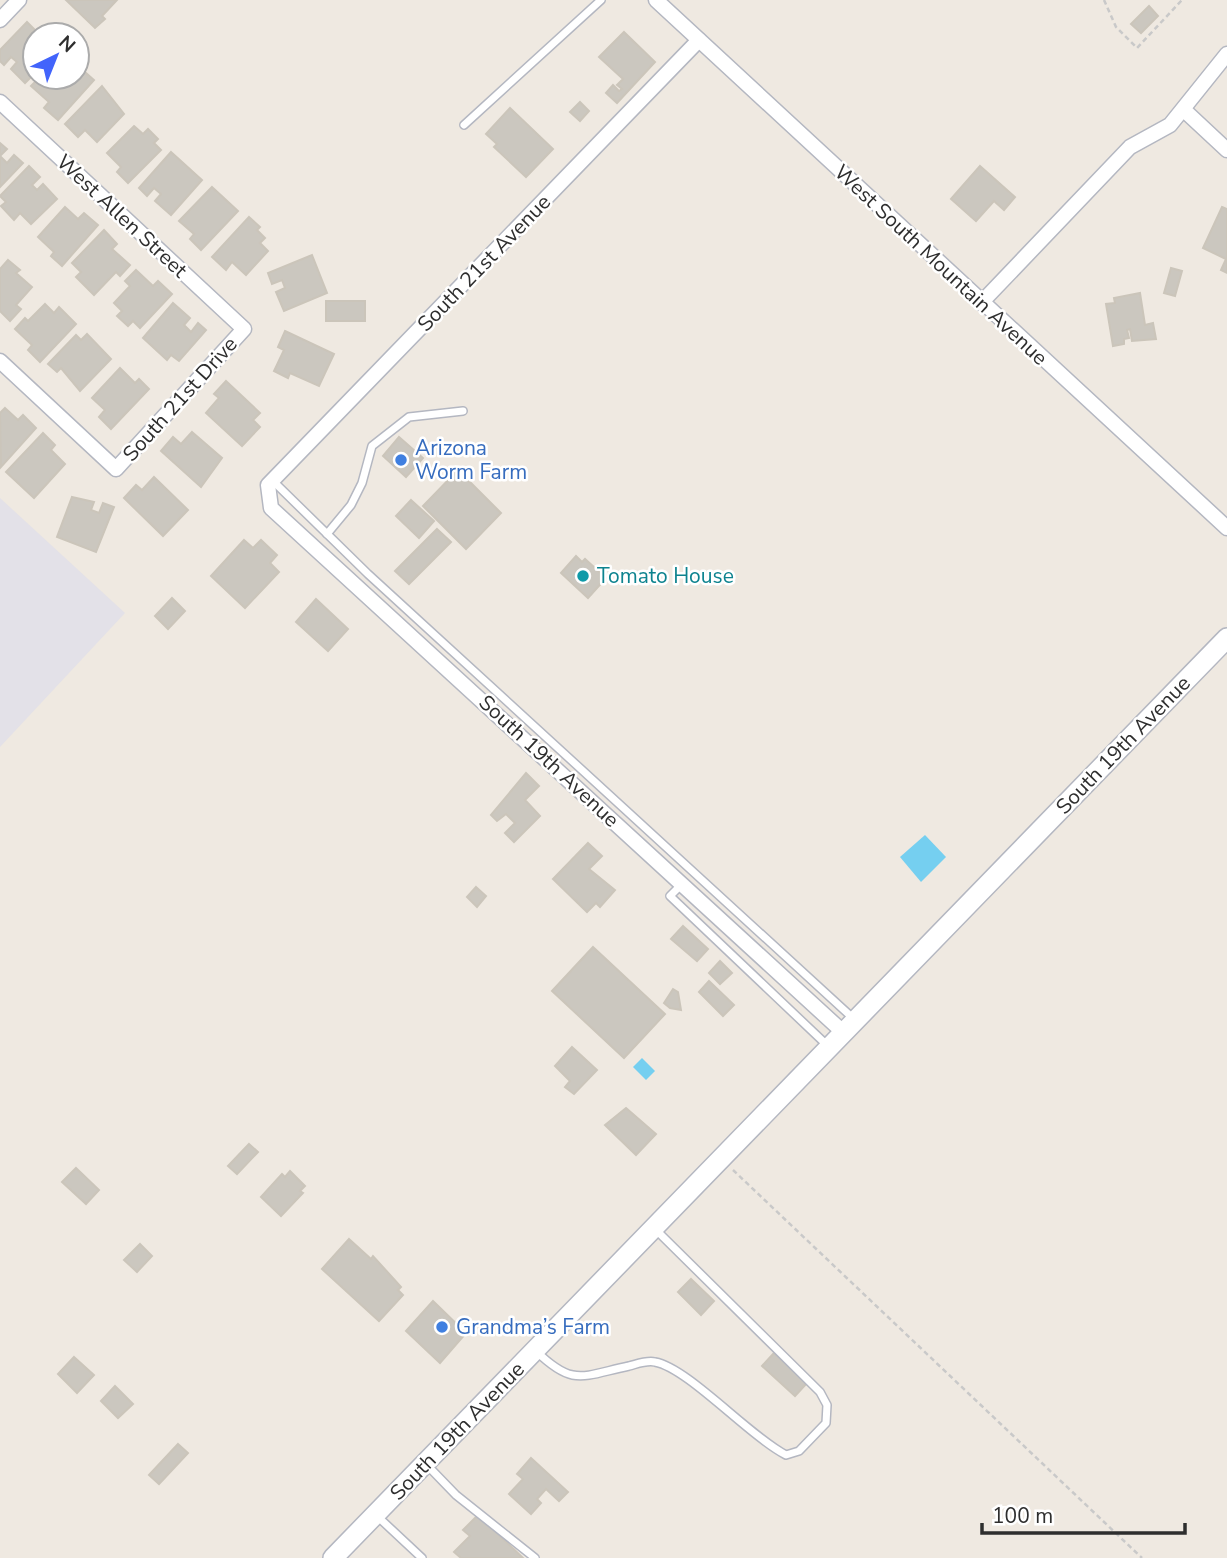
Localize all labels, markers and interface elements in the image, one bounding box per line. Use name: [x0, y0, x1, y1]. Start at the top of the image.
north arrow: [21, 21, 91, 91]
text: N: [53, 30, 81, 59]
street label: West Allen Street: [51, 148, 194, 284]
street label: West South Mountain Avenue: [828, 158, 1054, 372]
street label: South 21st Avenue: [411, 188, 557, 338]
street label: South 21st Drive: [116, 331, 244, 467]
place label: Arizona Worm Farm: [415, 434, 527, 486]
marker: Arizona Worm Farm: [393, 452, 409, 468]
place label: Tomato House: [597, 562, 734, 590]
marker: Tomato House: [575, 568, 591, 584]
street label: South 19th Avenue: [1050, 670, 1196, 820]
street label: South 19th Avenue: [473, 689, 625, 833]
place label: Grandma’s Farm: [456, 1313, 610, 1341]
marker: Grandma’s Farm: [434, 1319, 450, 1335]
street label: South 19th Avenue: [384, 1356, 530, 1506]
scale bar: [982, 1492, 1185, 1536]
text: 100 m: [992, 1502, 1053, 1530]

